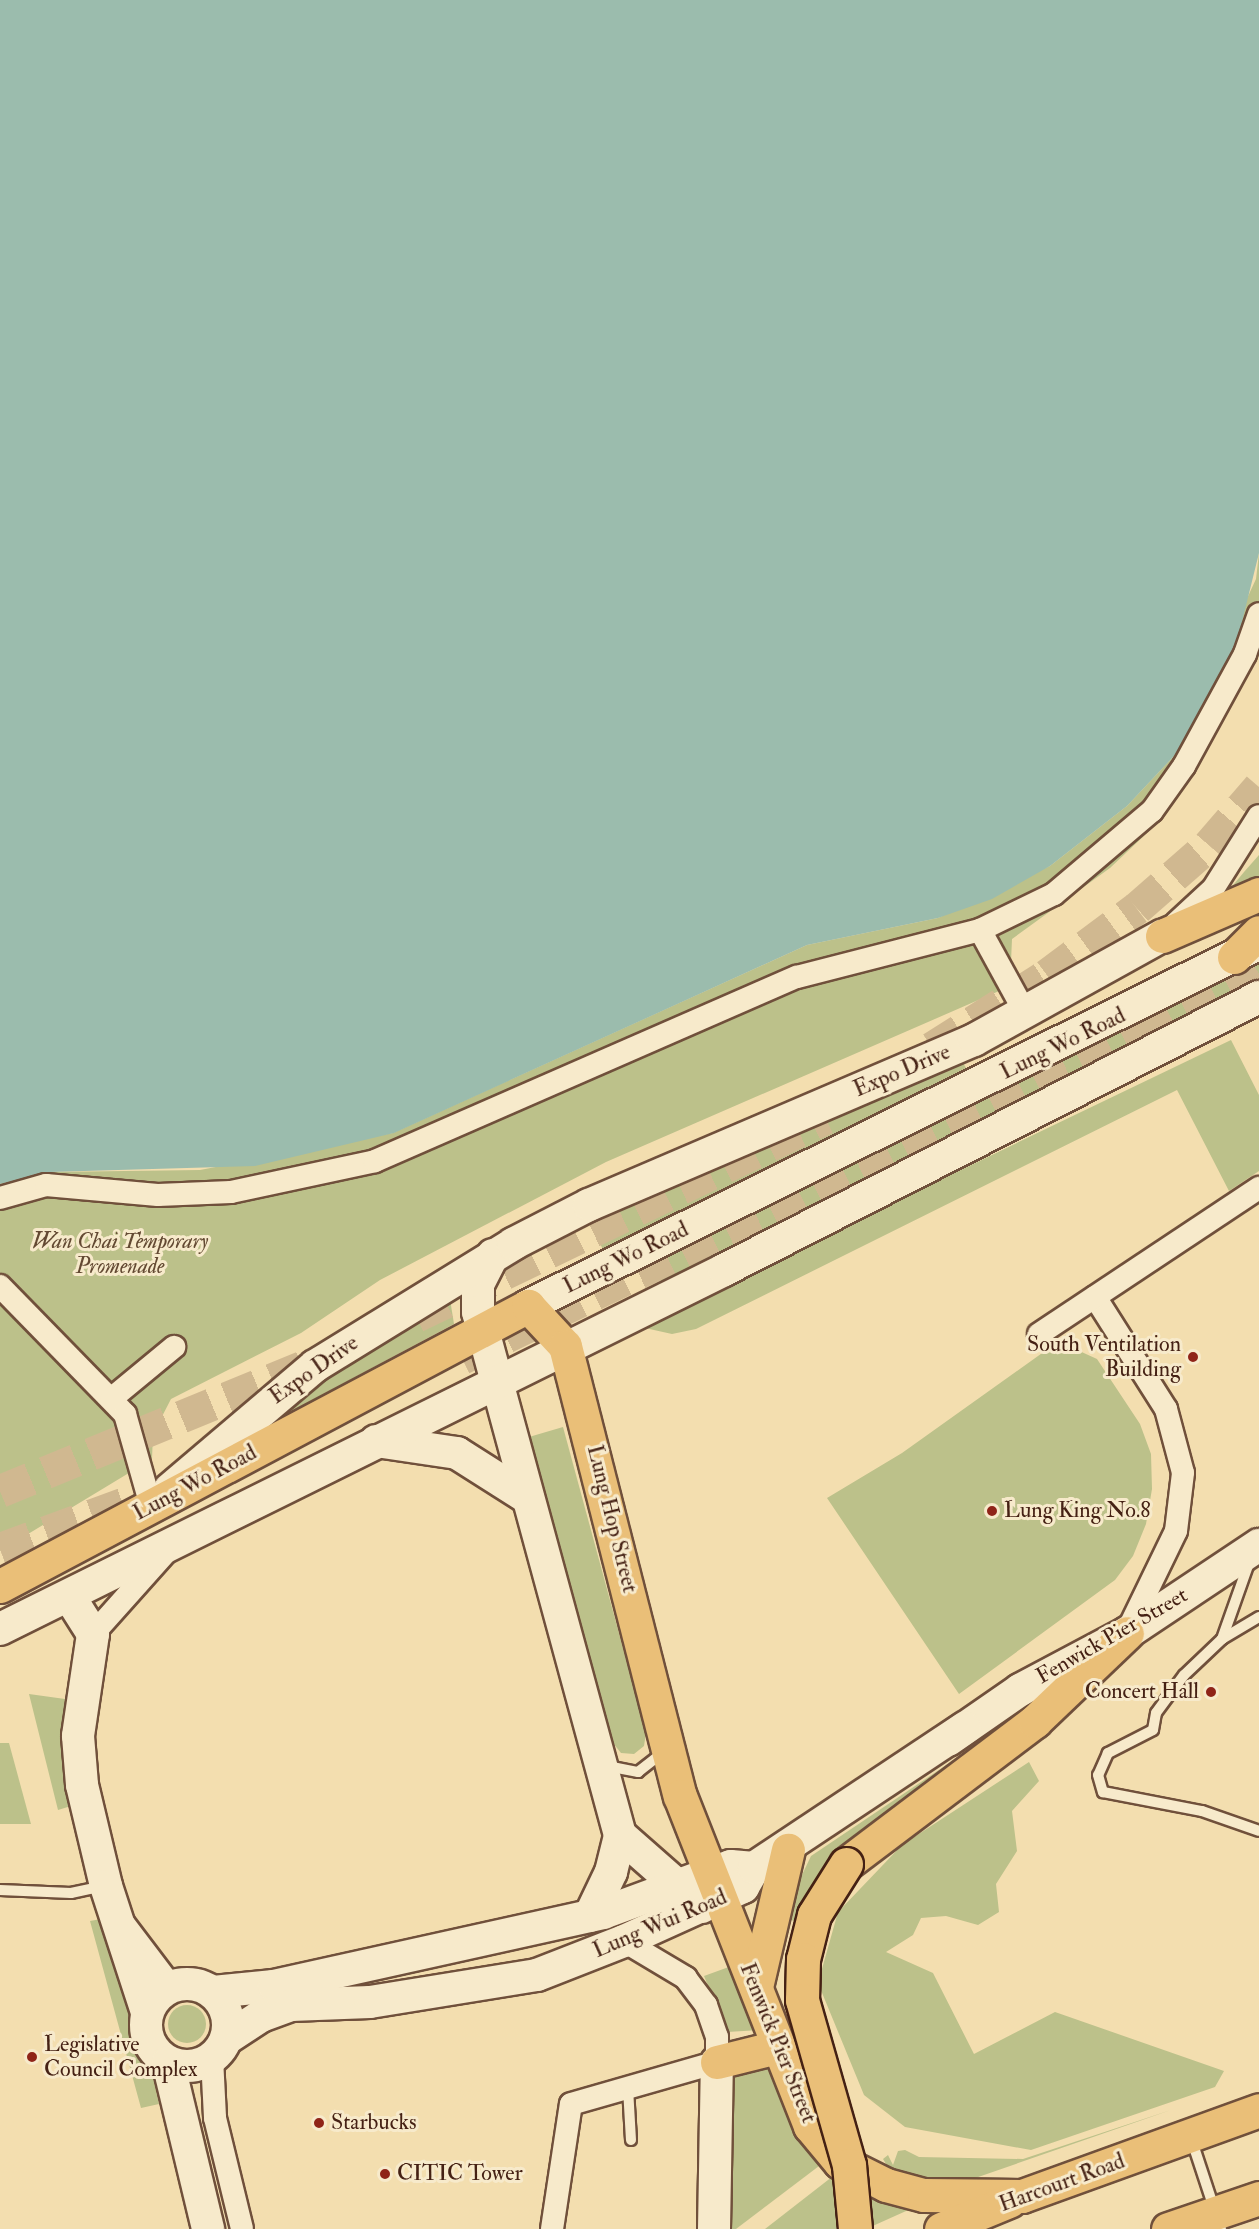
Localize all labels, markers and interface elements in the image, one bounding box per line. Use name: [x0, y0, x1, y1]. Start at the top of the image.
street label: Lung Wo Road: [996, 1002, 1130, 1086]
street label: Expo Drive: [850, 1039, 954, 1103]
street label: Lung Wo Road: [559, 1216, 693, 1300]
park label: Wan Chai Temporary Promenade: [32, 1228, 208, 1280]
street label: Expo Drive: [265, 1330, 363, 1410]
place label: South Ventilation Building: [1027, 1331, 1181, 1382]
marker: South Ventilation Building: [1186, 1350, 1200, 1364]
street label: Lung Wo Road: [129, 1439, 261, 1527]
street label: Lung Hop Street: [581, 1442, 643, 1596]
place label: Lung King No.8: [1004, 1498, 1151, 1524]
marker: Lung King No.8: [985, 1504, 999, 1518]
street label: Fenwick Pier Street: [1032, 1582, 1192, 1690]
place label: Concert Hall: [1085, 1679, 1199, 1705]
marker: Concert Hall: [1204, 1685, 1218, 1699]
street label: Lung Wui Road: [589, 1884, 731, 1964]
street label: Fenwick Pier Street: [734, 1959, 822, 2127]
place label: Legislative Council Complex: [44, 2031, 198, 2082]
marker: Legislative Council Complex: [25, 2050, 39, 2064]
place label: Starbucks: [331, 2110, 416, 2136]
marker: Starbucks: [312, 2116, 326, 2130]
street label: Harcourt Road: [996, 2148, 1128, 2218]
place label: CITIC Tower: [397, 2161, 523, 2187]
marker: CITIC Tower: [378, 2167, 392, 2181]

